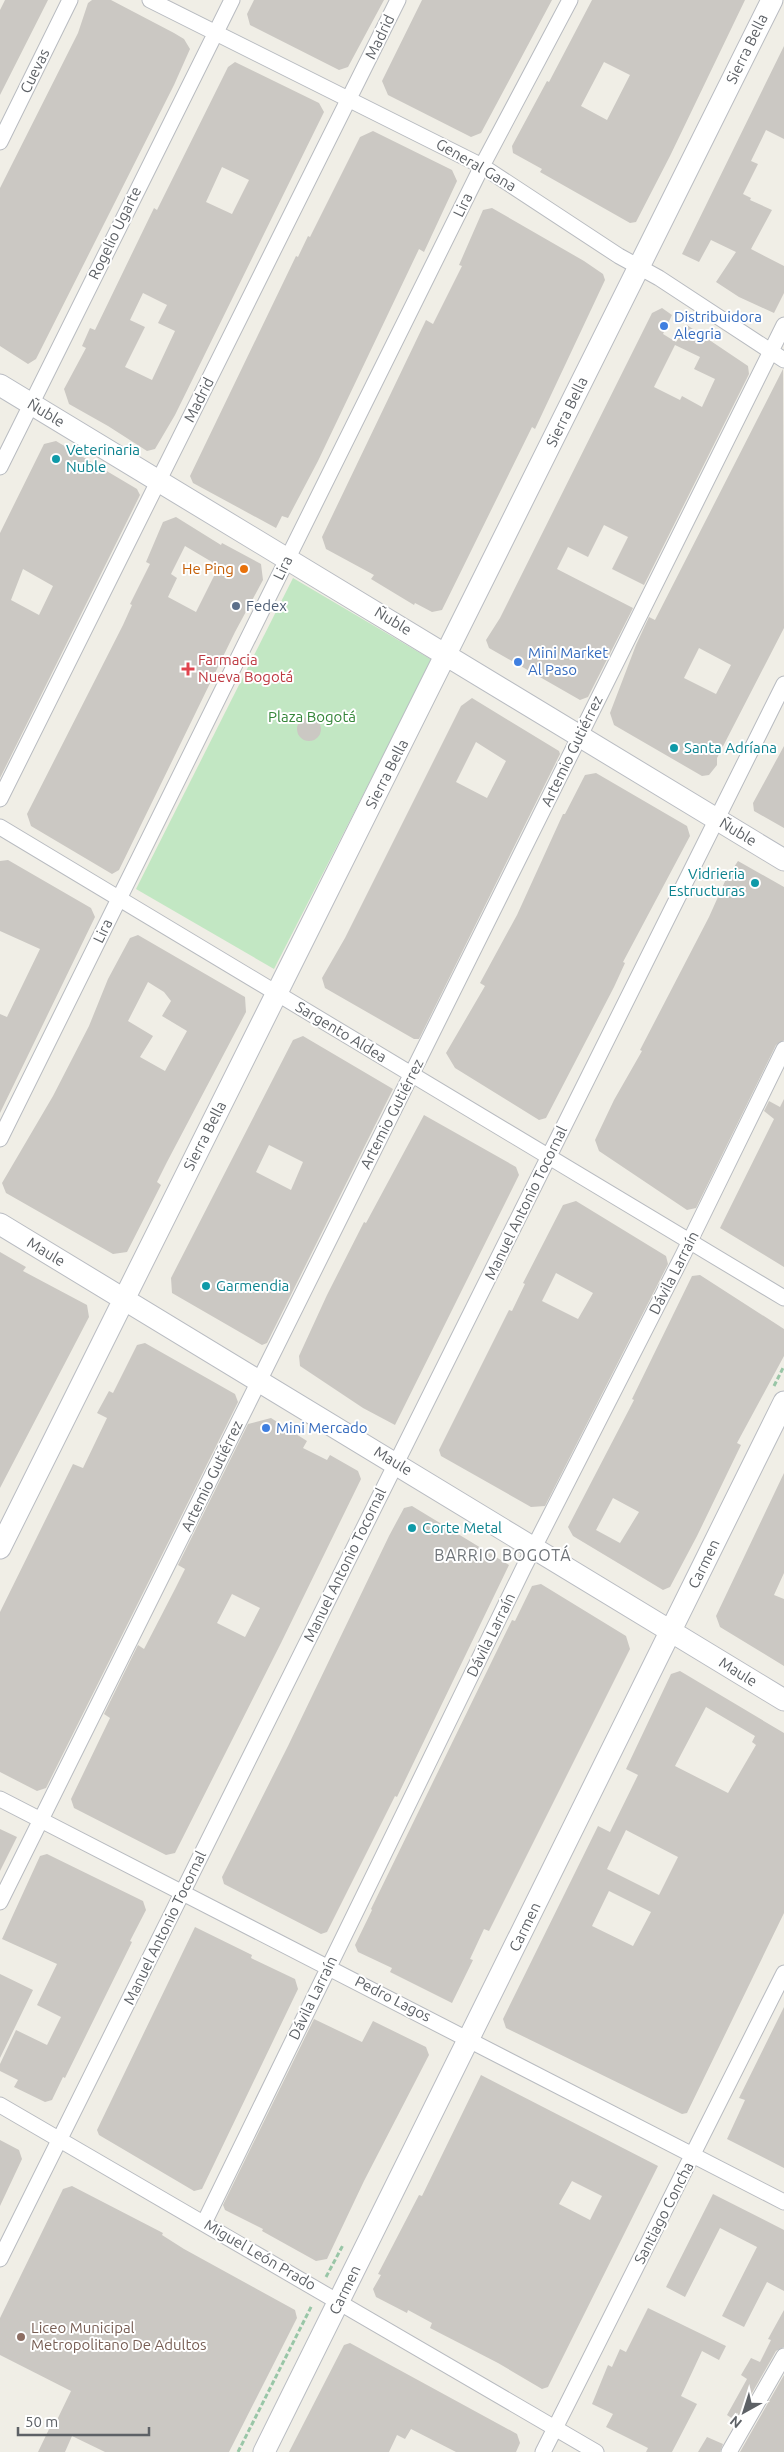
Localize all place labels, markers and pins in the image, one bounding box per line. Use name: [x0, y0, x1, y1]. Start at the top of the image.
place label: Distribuidora Alegria: [674, 308, 762, 342]
marker: Distribuidora Alegria: [658, 320, 670, 332]
place label: Veterinaria Nuble: [66, 441, 140, 475]
marker: Veterinaria Nuble: [50, 453, 62, 465]
place label: He Ping: [182, 560, 234, 577]
marker: He Ping: [238, 563, 250, 575]
place label: Fedex: [246, 597, 287, 614]
marker: Fedex: [230, 600, 242, 612]
place label: Mini Market Al Paso: [528, 644, 608, 678]
place label: Farmacia Nueva Bogotá: [198, 651, 293, 685]
marker: Mini Market Al Paso: [512, 656, 524, 668]
marker: Farmacia Nueva Bogotá: [182, 663, 194, 675]
place label: Santa Adríana: [684, 739, 777, 756]
marker: Santa Adríana: [668, 742, 680, 754]
place label: Vidrieria Estructuras: [669, 865, 745, 899]
marker: Vidrieria Estructuras: [749, 877, 761, 889]
place label: Garmendia: [216, 1277, 289, 1294]
marker: Garmendia: [200, 1280, 212, 1292]
place label: Mini Mercado: [276, 1419, 368, 1436]
marker: Mini Mercado: [260, 1422, 272, 1434]
place label: Corte Metal: [422, 1519, 502, 1536]
marker: Corte Metal: [406, 1522, 418, 1534]
place label: Liceo Municipal Metropolitano De Adultos: [31, 2319, 207, 2353]
marker: Liceo Municipal Metropolitano De Adultos: [15, 2331, 27, 2343]

